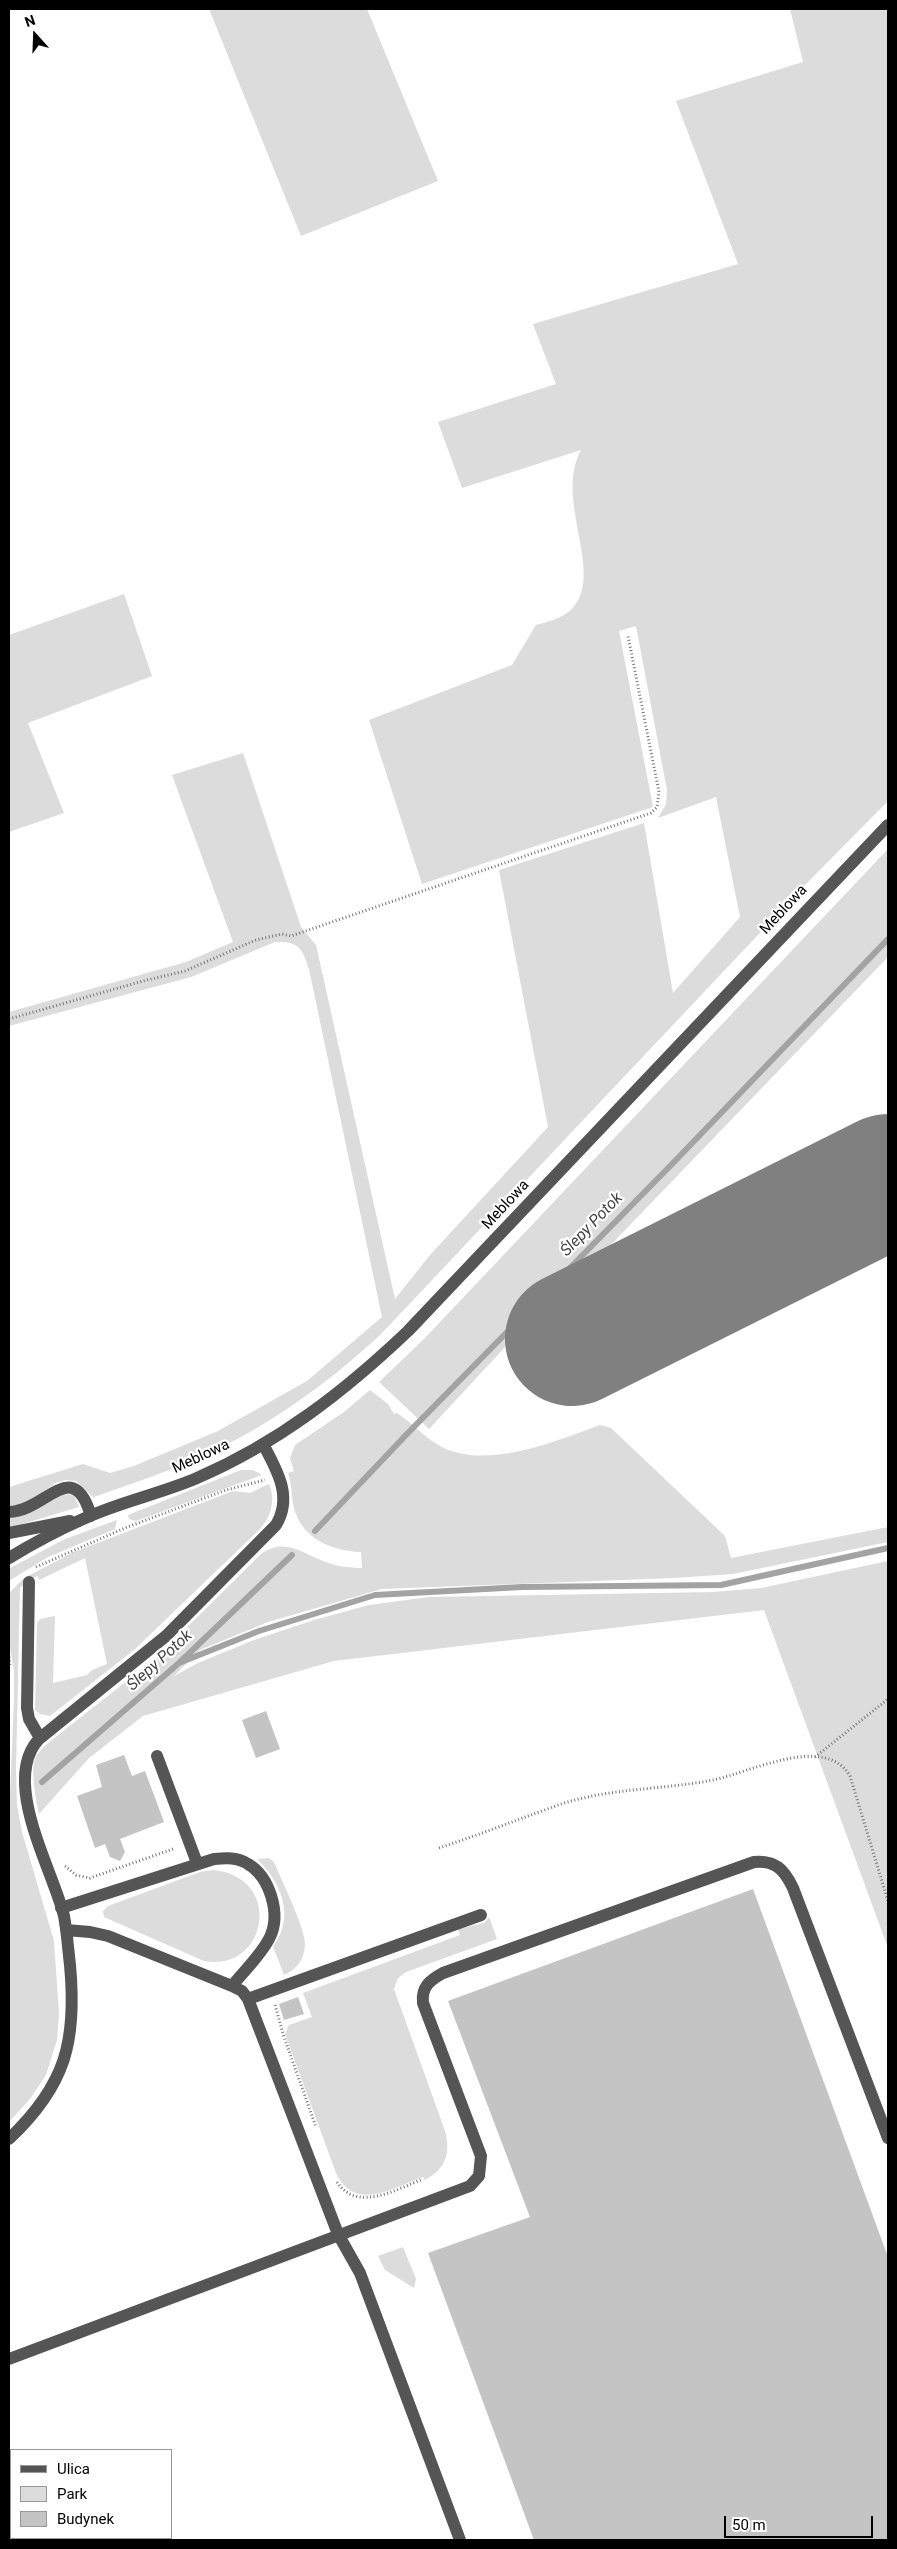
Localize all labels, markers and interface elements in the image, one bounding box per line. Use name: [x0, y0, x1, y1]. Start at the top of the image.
north arrow: [10, 10, 60, 60]
text: N: [22, 12, 37, 30]
street label: Meblowa: [757, 882, 811, 938]
street label: Meblowa: [479, 1177, 533, 1233]
water label: Ślepy Potok: [557, 1189, 627, 1261]
street label: Meblowa: [170, 1436, 232, 1478]
water label: Ślepy Potok: [123, 1627, 197, 1695]
legend: [10, 2449, 172, 2539]
text: Ulica: [57, 2460, 90, 2478]
text: Park: [57, 2485, 87, 2503]
scale bar: [727, 2506, 876, 2538]
text: Budynek: [57, 2510, 114, 2528]
text: 50 m: [732, 2516, 766, 2534]

